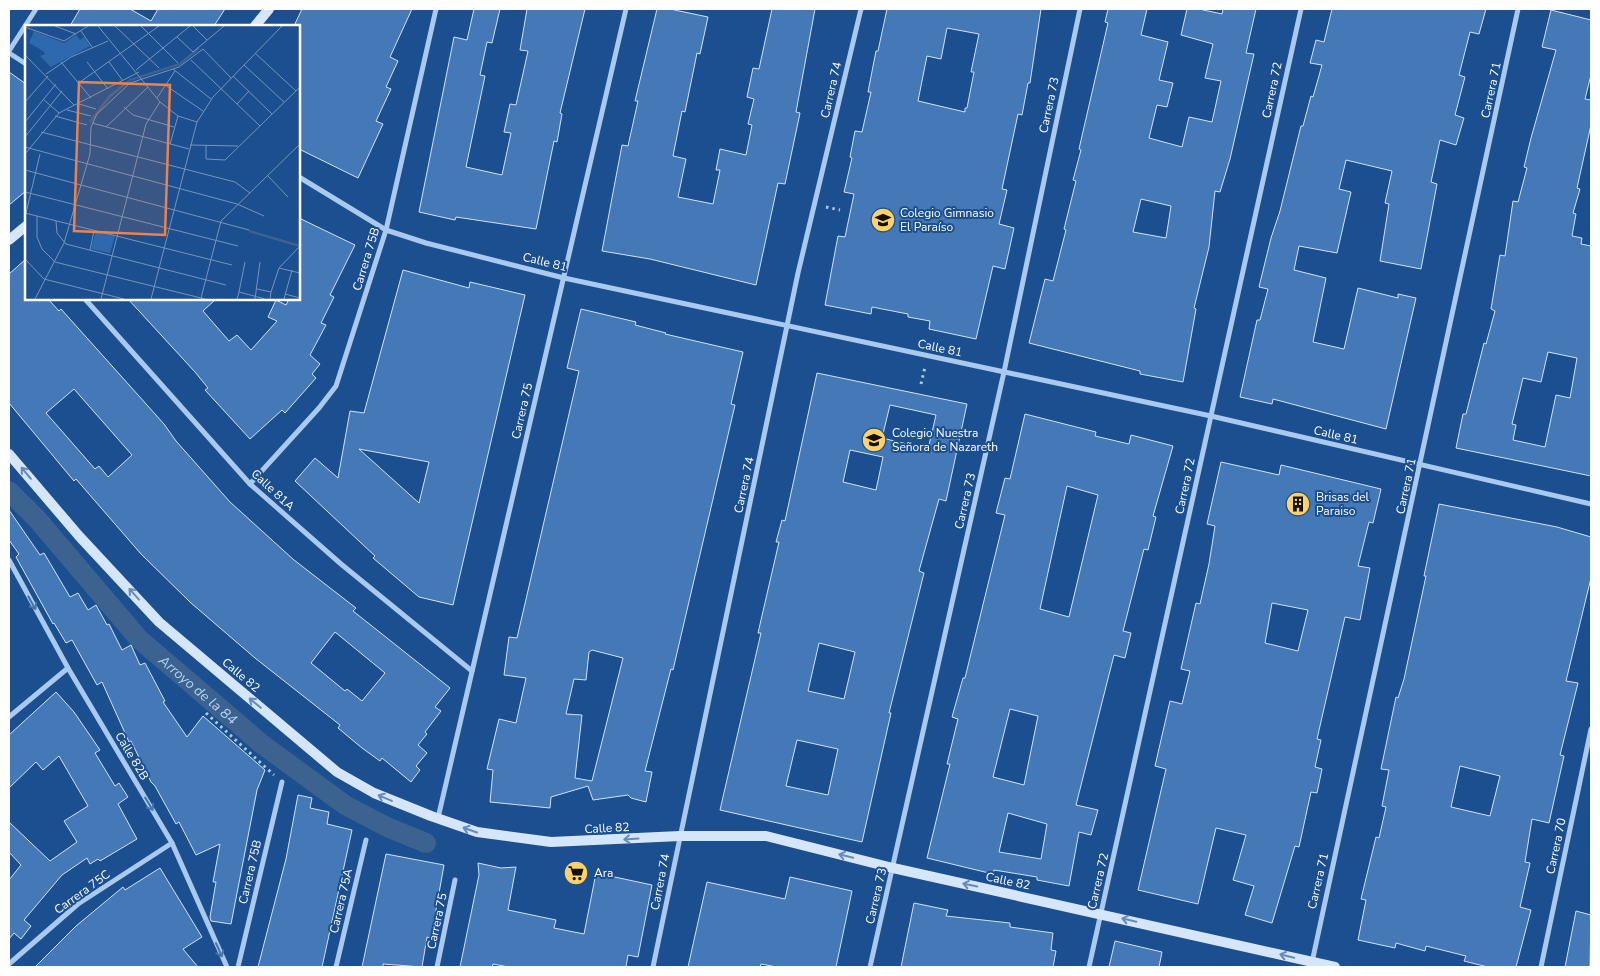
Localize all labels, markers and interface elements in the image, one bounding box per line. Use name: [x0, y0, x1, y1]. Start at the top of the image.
inset map: [25, 25, 300, 300]
street label: Carrera 74: [817, 60, 845, 120]
street label: Carrera 72: [1258, 60, 1286, 120]
street label: Carrera 71: [1477, 60, 1505, 120]
street label: Carrera 73: [1035, 75, 1063, 135]
place label: Colegio Gimnasio El Paraíso: [900, 205, 994, 235]
school or university icon: Colegio Gimnasio El Paraíso: [870, 207, 896, 233]
street label: Carrera 75B: [349, 225, 383, 293]
street label: Calle 81: [521, 249, 569, 275]
street label: Calle 81: [916, 335, 964, 361]
street label: Carrera 75: [508, 381, 536, 441]
street label: Calle 81: [1312, 422, 1360, 448]
place label: Colegio Nuestra Señora de Nazareth: [892, 425, 998, 455]
school or university icon: Colegio Nuestra Señora de Nazareth: [861, 427, 887, 453]
street label: Carrera 74: [730, 455, 758, 515]
street label: Carrera 72: [1171, 456, 1199, 516]
street label: Carrera 71: [1392, 456, 1420, 516]
street label: Calle 81A: [248, 466, 298, 514]
one-way arrow: [20, 467, 31, 480]
street label: Carrera 73: [951, 471, 979, 531]
place label: Brisas del Paraiso: [1316, 489, 1370, 519]
building icon: Brisas del Paraiso: [1285, 491, 1311, 517]
one-way arrow: [128, 588, 140, 600]
one-way arrow: [27, 595, 37, 610]
water label: Arroyo de la 84: [154, 650, 241, 729]
street label: Calle 82: [219, 654, 263, 696]
one-way arrow: [249, 697, 262, 708]
street label: Calle 82B: [111, 729, 153, 783]
one-way arrow: [378, 793, 393, 802]
one-way arrow: [144, 796, 154, 810]
street label: Carrera 70: [1542, 816, 1570, 876]
street label: Calle 82: [584, 819, 630, 837]
one-way arrow: [462, 824, 478, 834]
one-way arrow: [623, 835, 639, 844]
street label: Carrera 75B: [235, 838, 265, 906]
one-way arrow: [838, 851, 854, 860]
street label: Carrera 72: [1084, 851, 1112, 911]
street label: Carrera 71: [1304, 851, 1332, 911]
street label: Carrera 74: [647, 852, 673, 912]
supermarket icon: Ara: [563, 860, 589, 886]
place label: Ara: [594, 865, 613, 881]
street label: Carrera 75C: [51, 866, 113, 918]
street label: Carrera 73: [862, 866, 890, 926]
street label: Carrera 75A: [326, 867, 356, 935]
street label: Calle 82: [984, 868, 1032, 894]
one-way arrow: [962, 880, 978, 889]
street label: Carrera 75: [423, 891, 451, 951]
one-way arrow: [1121, 915, 1137, 924]
one-way arrow: [215, 942, 225, 957]
one-way arrow: [1280, 951, 1296, 960]

